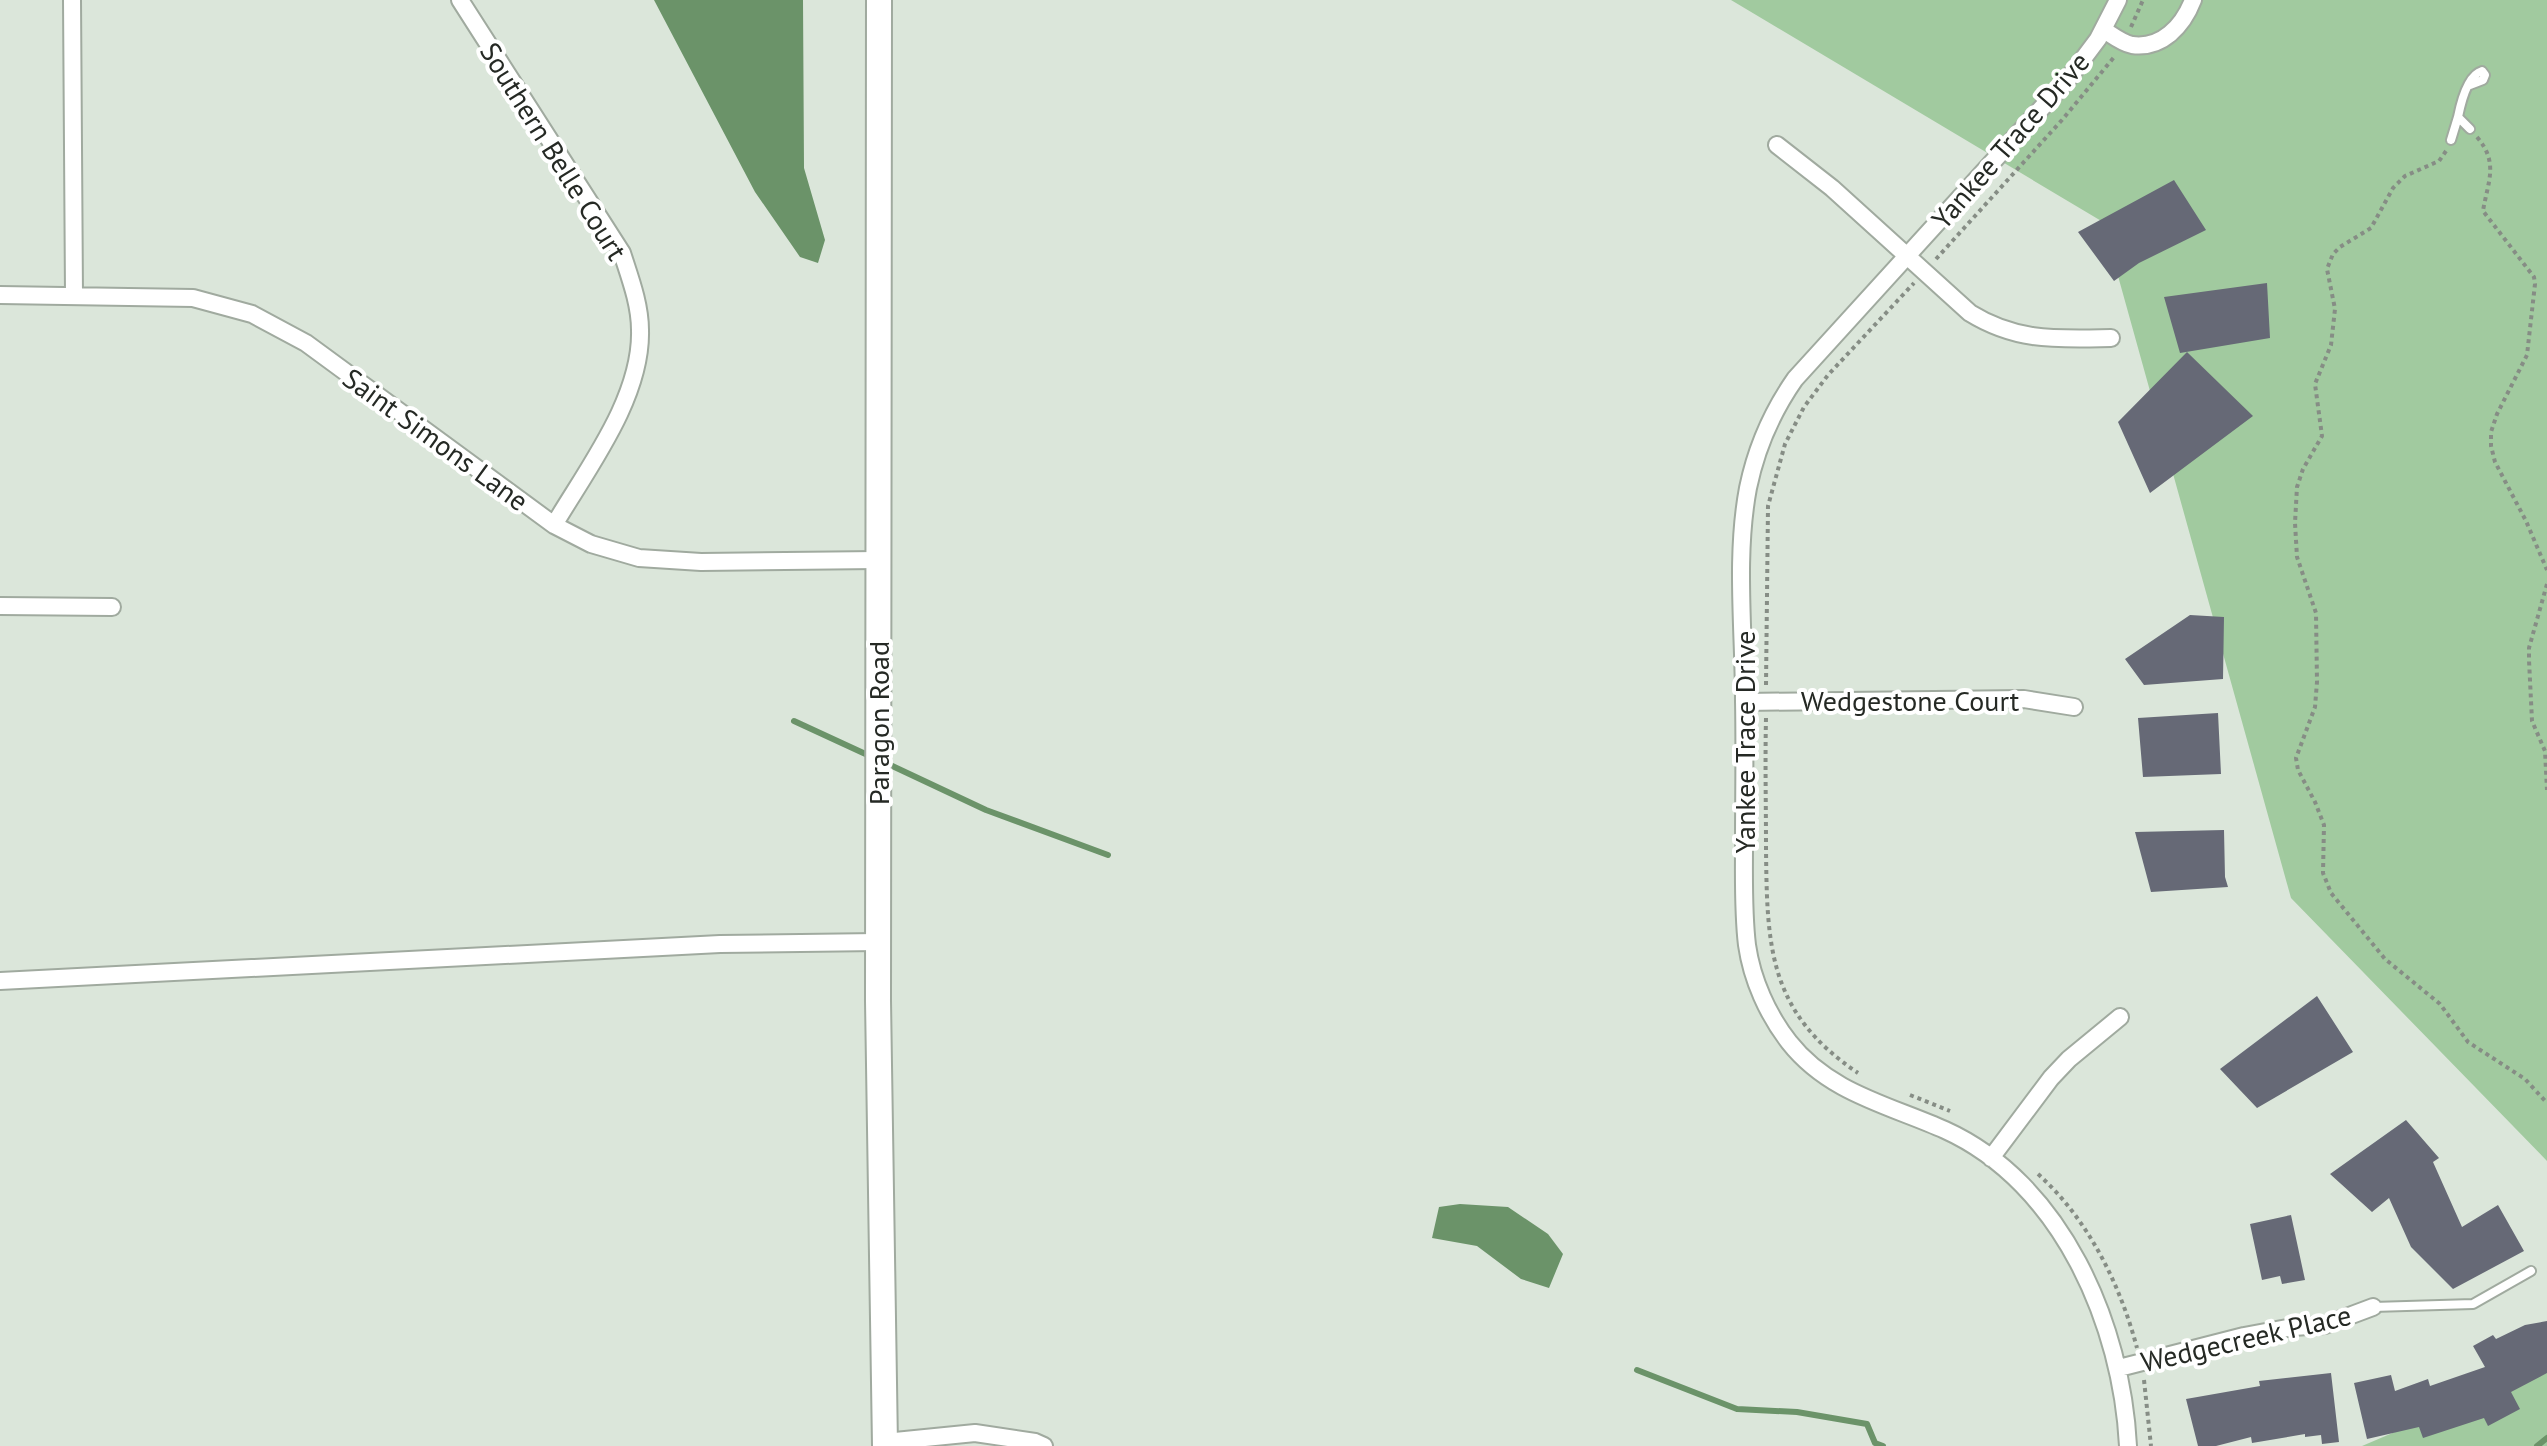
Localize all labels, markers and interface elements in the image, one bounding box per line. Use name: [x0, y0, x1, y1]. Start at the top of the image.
street label: Southern Belle Court: [472, 35, 636, 267]
street label: Yankee Trace Drive: [1923, 44, 2097, 236]
street label: Saint Simons Lane: [336, 359, 536, 519]
street label: Yankee Trace Drive: [1726, 630, 1763, 854]
street label: Paragon Road: [860, 641, 897, 805]
street label: Wedgestone Court: [1801, 682, 2020, 719]
street label: Wedgecreek Place: [2137, 1296, 2355, 1380]

